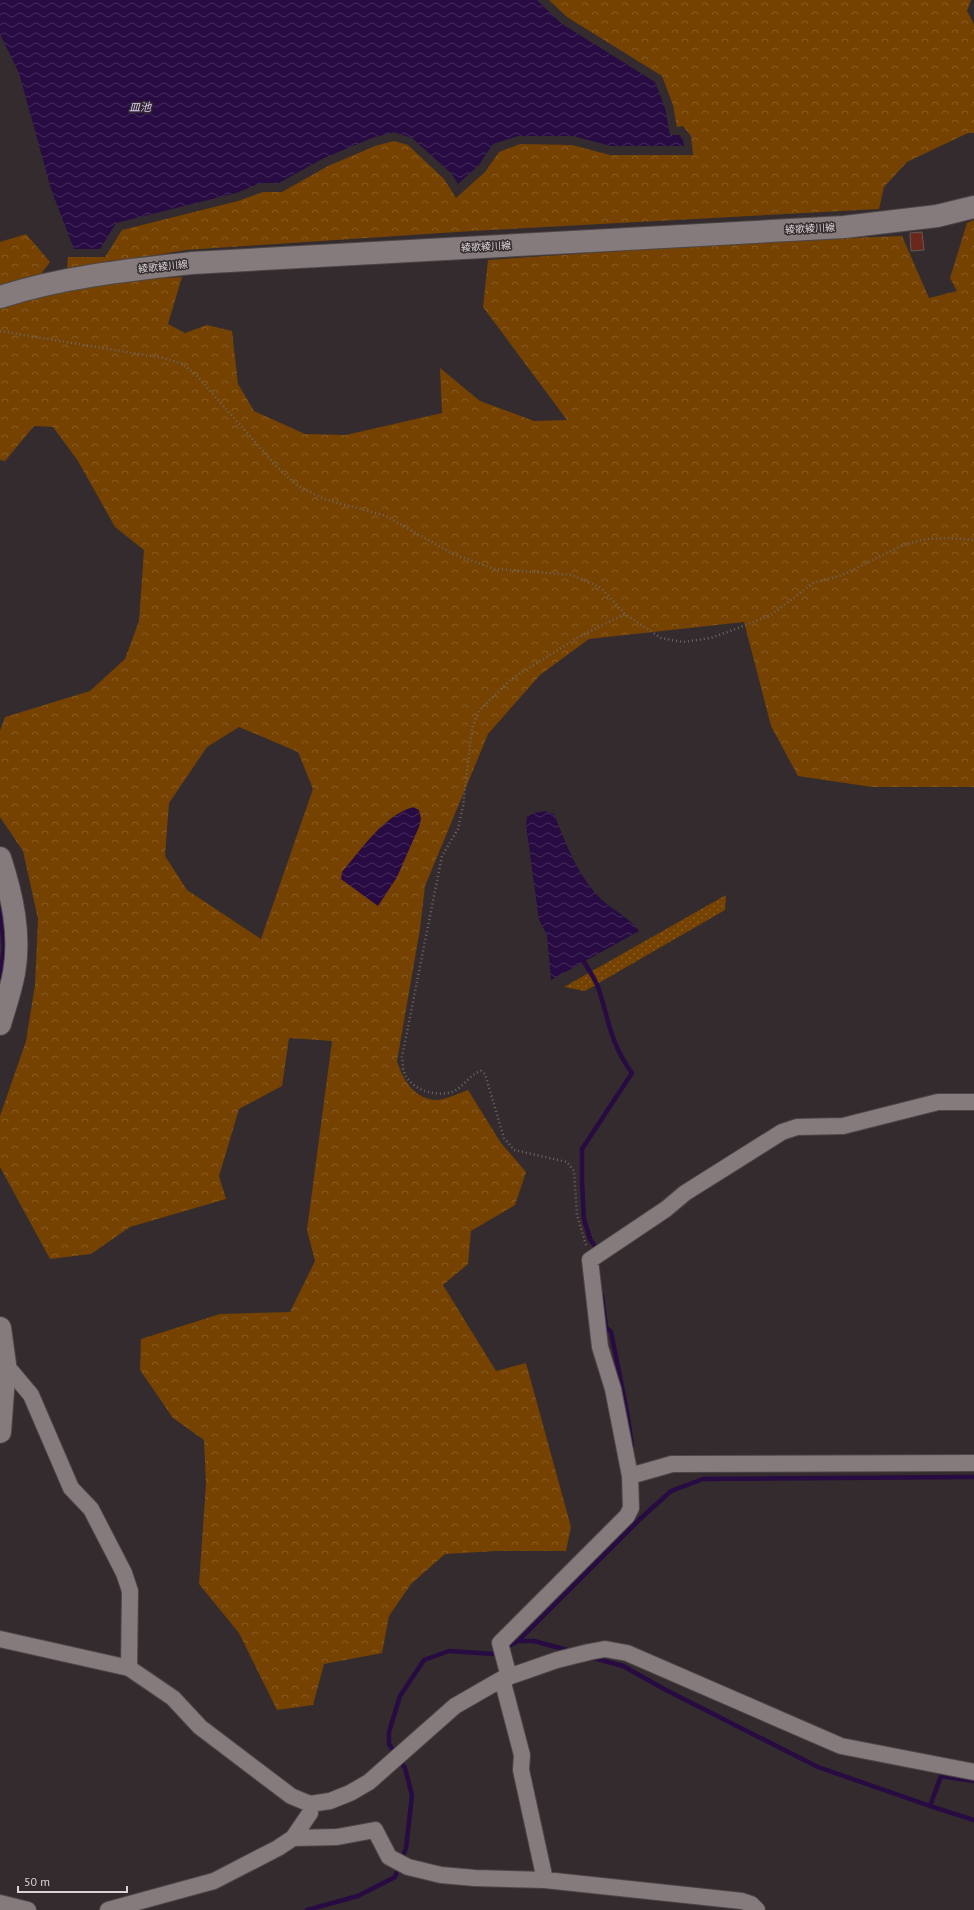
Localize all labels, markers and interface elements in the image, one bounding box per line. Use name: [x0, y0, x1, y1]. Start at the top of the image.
water label: 皿池: [129, 100, 152, 114]
street label: 綾歌綾川線: [785, 221, 835, 236]
street label: 綾歌綾川線: [461, 239, 511, 254]
street label: 綾歌綾川線: [138, 257, 189, 276]
scale bar: [18, 1868, 127, 1894]
text: 50 m: [24, 1874, 50, 1889]

